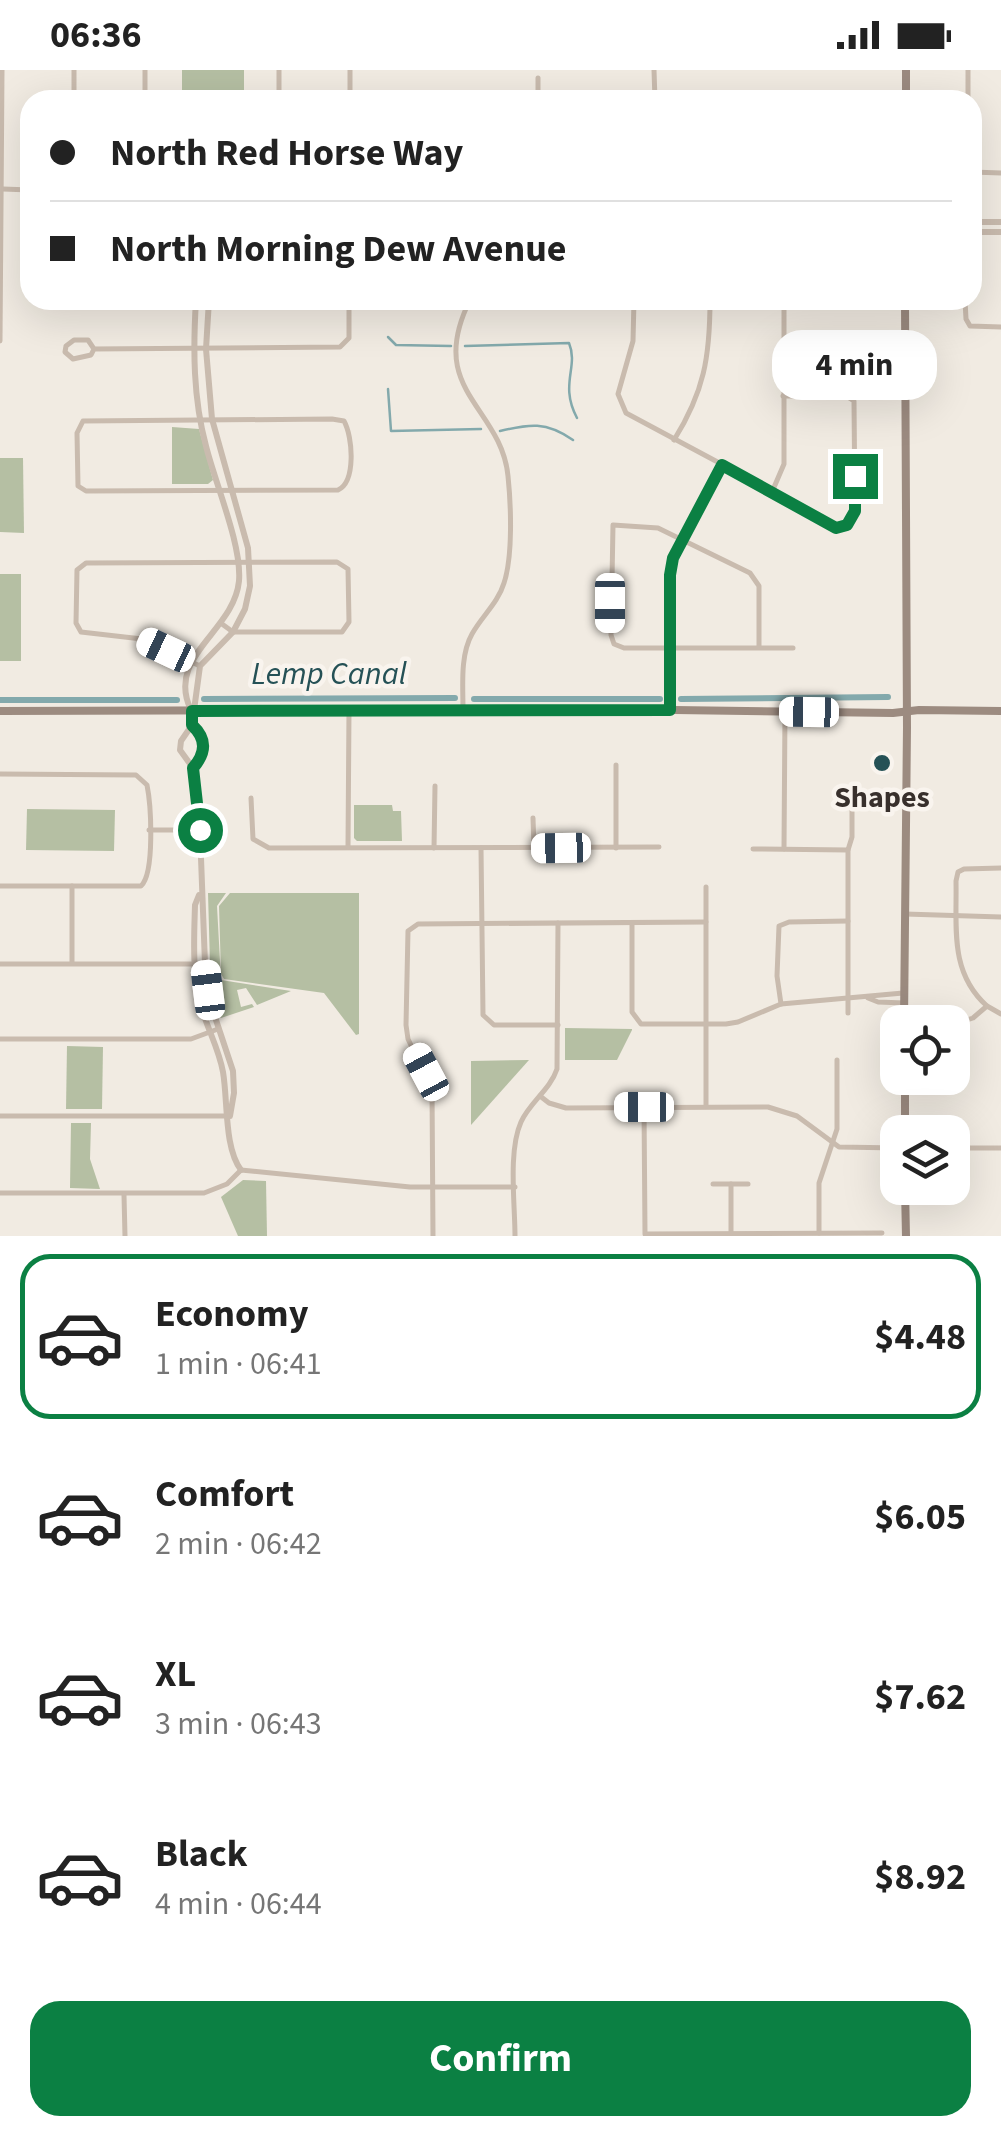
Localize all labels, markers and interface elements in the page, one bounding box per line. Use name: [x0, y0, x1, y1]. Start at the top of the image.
text: 06:36: [50, 8, 142, 62]
text: North Red Horse Way: [110, 126, 463, 180]
text: North Morning Dew Avenue: [110, 222, 566, 276]
callout: 4 min: [772, 331, 938, 401]
text: 4 min: [816, 342, 893, 388]
route end: [833, 454, 878, 499]
car: [595, 573, 625, 633]
car: [132, 624, 200, 676]
water label: Lemp Canal: [251, 651, 407, 697]
car: [779, 696, 839, 728]
marker: Shapes: [871, 752, 893, 774]
place label: Shapes: [834, 776, 930, 819]
route start: [178, 808, 223, 853]
car: [531, 832, 591, 864]
car: [189, 958, 227, 1022]
map controls: [880, 1005, 970, 1205]
button: locate: [880, 1005, 970, 1095]
car: [399, 1038, 453, 1106]
car: [614, 1092, 674, 1122]
button: layers: [880, 1115, 970, 1205]
text: Economy: [155, 1287, 308, 1341]
icon: car: [35, 1292, 125, 1382]
text: $4.48: [874, 1310, 966, 1364]
text: 1 min · 06:41: [155, 1341, 322, 1387]
text: Comfort: [155, 1467, 294, 1521]
icon: car: [35, 1472, 125, 1562]
text: $6.05: [874, 1490, 966, 1544]
text: 2 min · 06:42: [155, 1521, 322, 1567]
text: XL: [155, 1647, 196, 1701]
icon: car: [35, 1652, 125, 1742]
text: $7.62: [874, 1670, 966, 1724]
text: 3 min · 06:43: [155, 1701, 322, 1747]
text: Black: [155, 1827, 248, 1881]
icon: car: [35, 1832, 125, 1922]
text: $8.92: [874, 1850, 966, 1904]
text: 4 min · 06:44: [155, 1881, 322, 1927]
button: Confirm: [30, 2001, 971, 2116]

